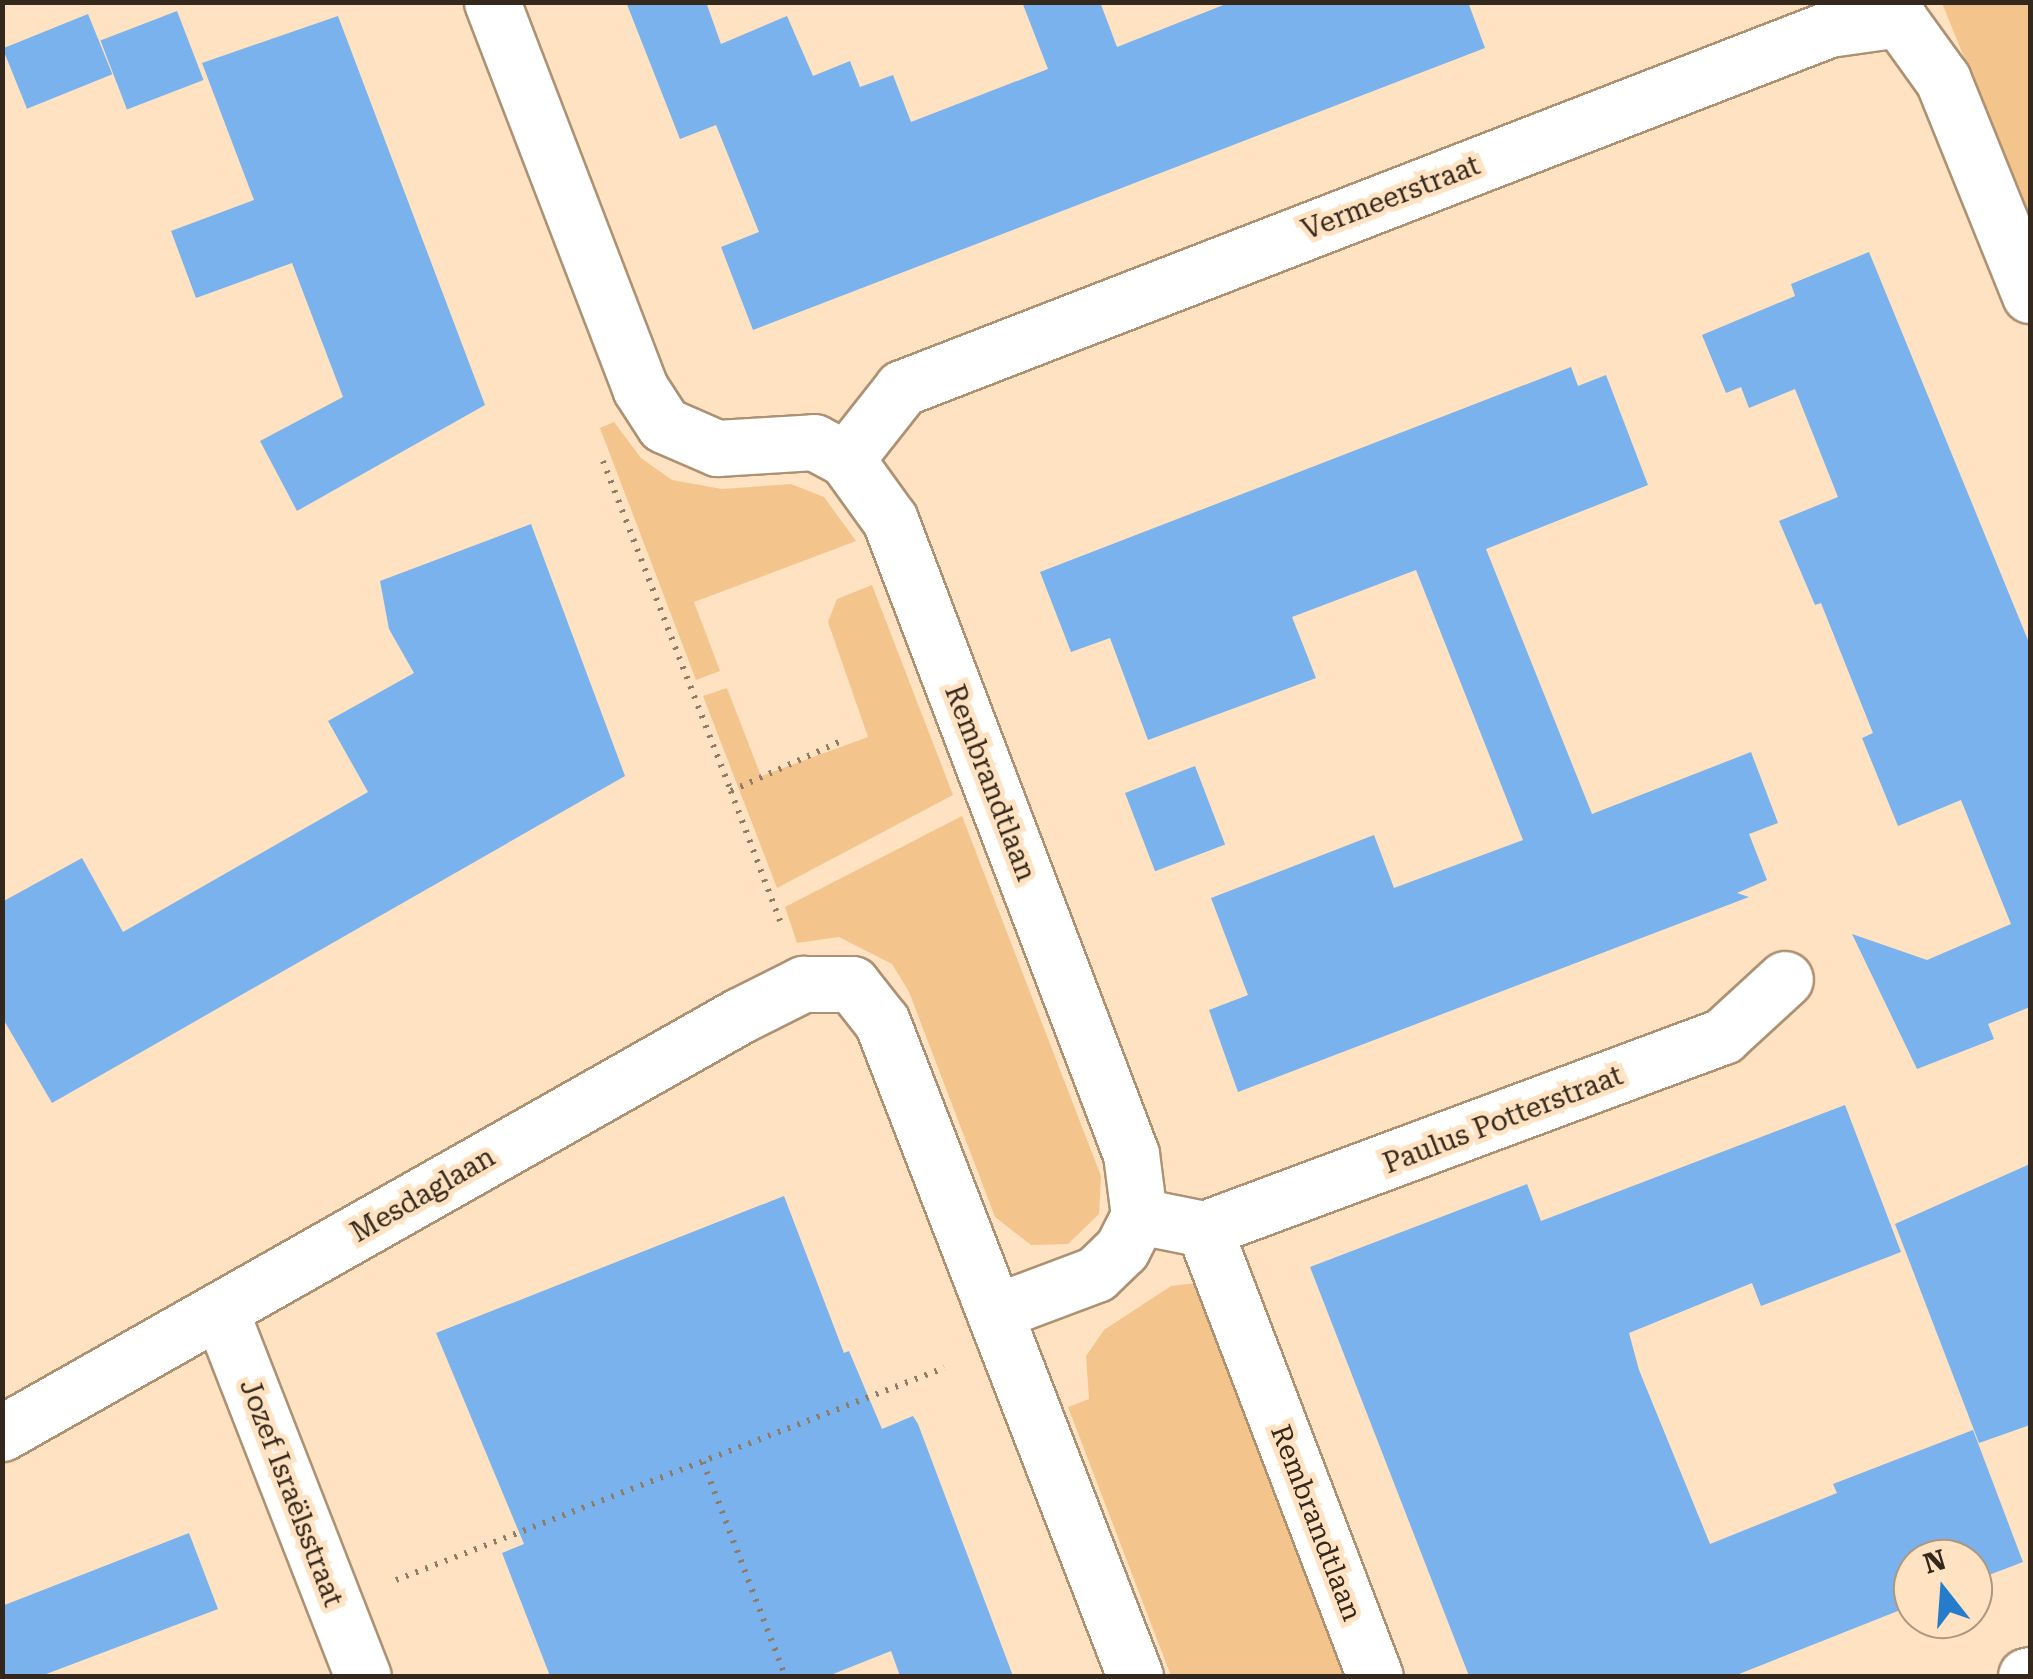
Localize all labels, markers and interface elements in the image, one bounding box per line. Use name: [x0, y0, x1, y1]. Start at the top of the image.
street label: Vermeerstraat: [1297, 149, 1485, 247]
street label: Rembrandtlaan: [937, 680, 1043, 886]
street label: Paulus Potterstraat: [1378, 1059, 1628, 1181]
street label: Mesdaglaan: [345, 1140, 501, 1250]
street label: Jozef Israëlsstraat: [232, 1375, 350, 1611]
street label: Rembrandtlaan: [1263, 1420, 1369, 1626]
north arrow: [1893, 1539, 1993, 1639]
text: N: [1920, 1543, 1950, 1581]

